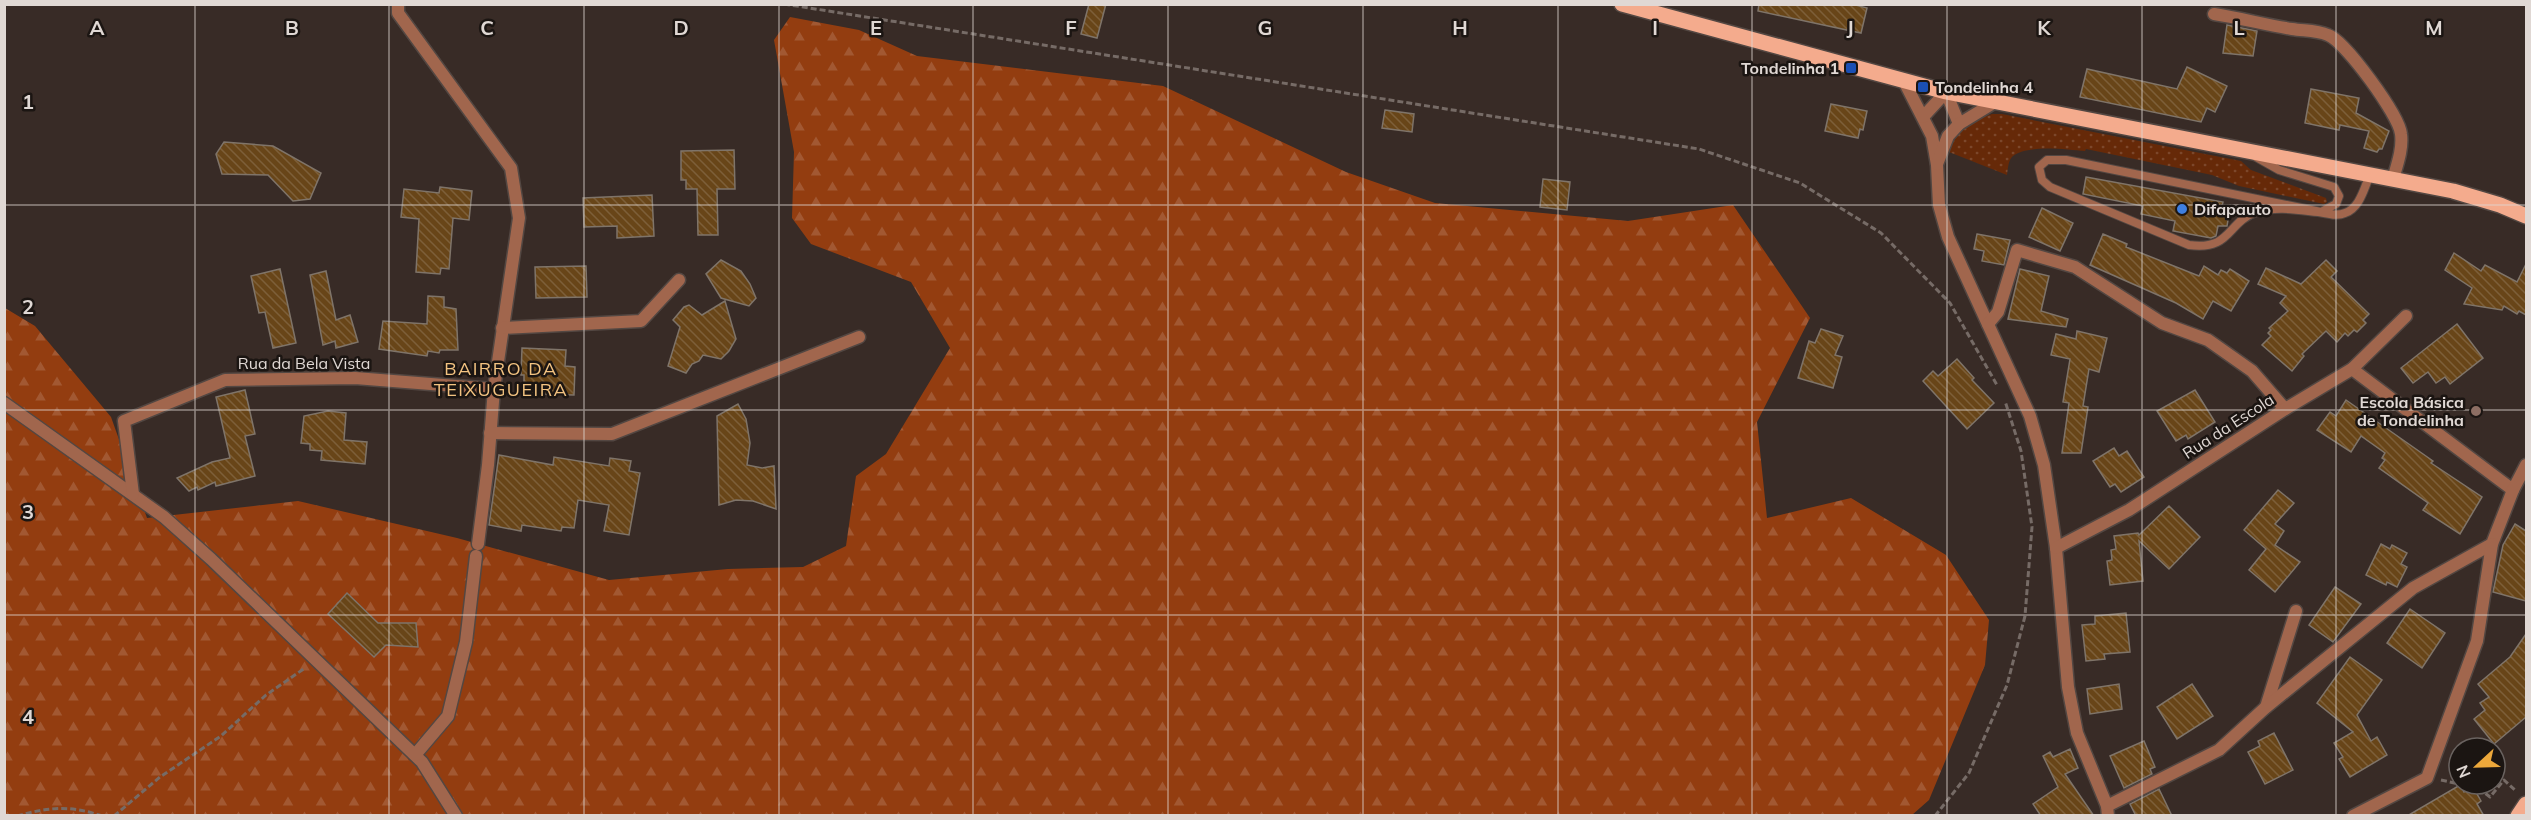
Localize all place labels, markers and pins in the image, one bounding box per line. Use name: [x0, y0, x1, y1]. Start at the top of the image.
place label: Tondelinha 1: [1741, 58, 1839, 78]
marker: Tondelinha 1: [1844, 61, 1858, 75]
place label: Tondelinha 4: [1935, 77, 2033, 97]
marker: Tondelinha 4: [1916, 80, 1930, 94]
place label: Difapauto: [2194, 199, 2271, 219]
marker: Difapauto: [2175, 202, 2189, 216]
place label: Escola Básica de Tondelinha: [2357, 392, 2464, 430]
marker: Escola Básica de Tondelinha: [2469, 404, 2483, 418]

